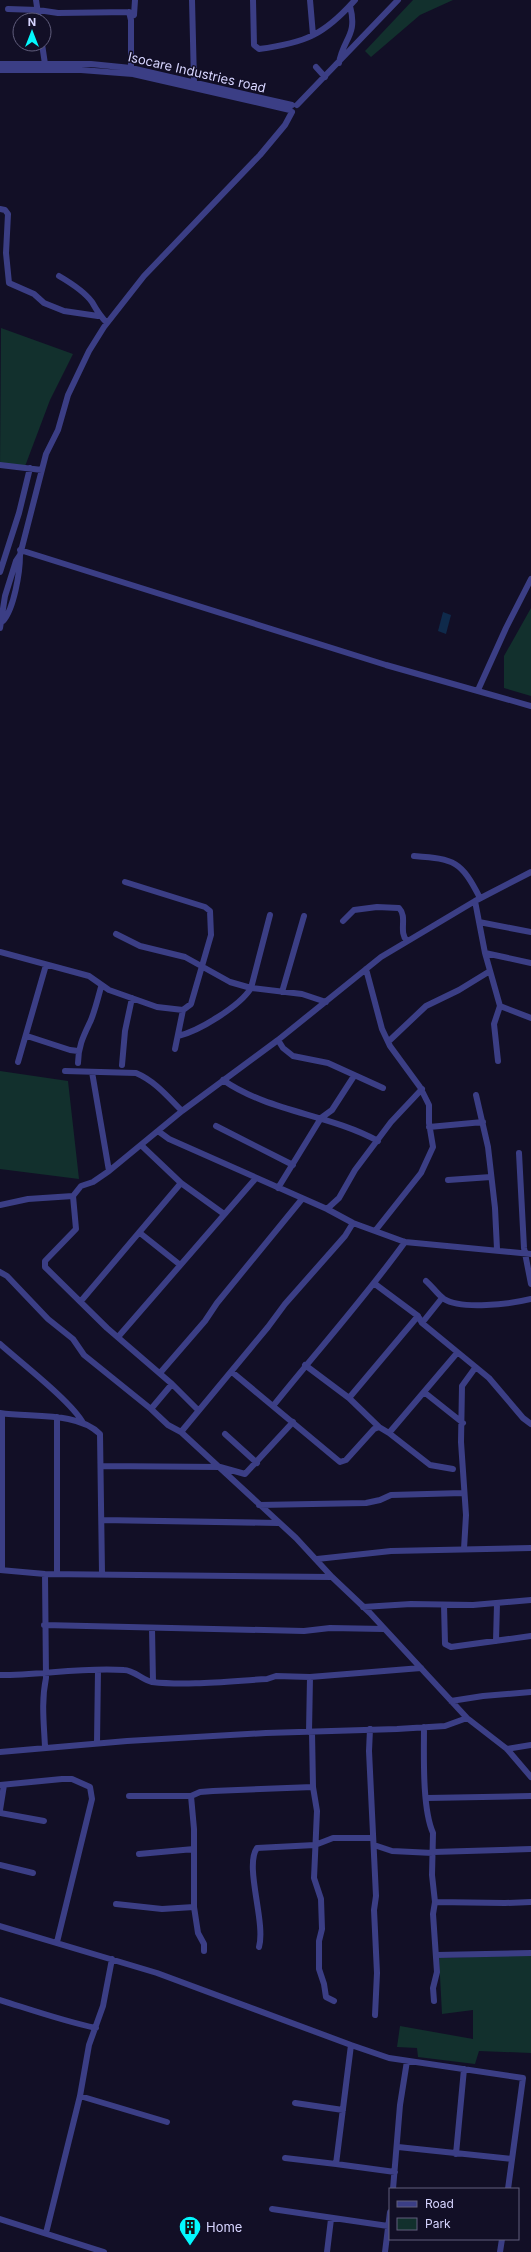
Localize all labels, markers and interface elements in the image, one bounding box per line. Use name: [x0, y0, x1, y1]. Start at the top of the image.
north arrow: [12, 12, 52, 52]
text: N: [28, 15, 36, 29]
street label: Isocare Industries road: [126, 48, 268, 96]
legend: [389, 2188, 519, 2240]
text: Road: [425, 2196, 454, 2211]
building icon: Home: [177, 2214, 203, 2247]
text: Park: [425, 2216, 451, 2231]
place label: Home: [206, 2219, 242, 2235]

